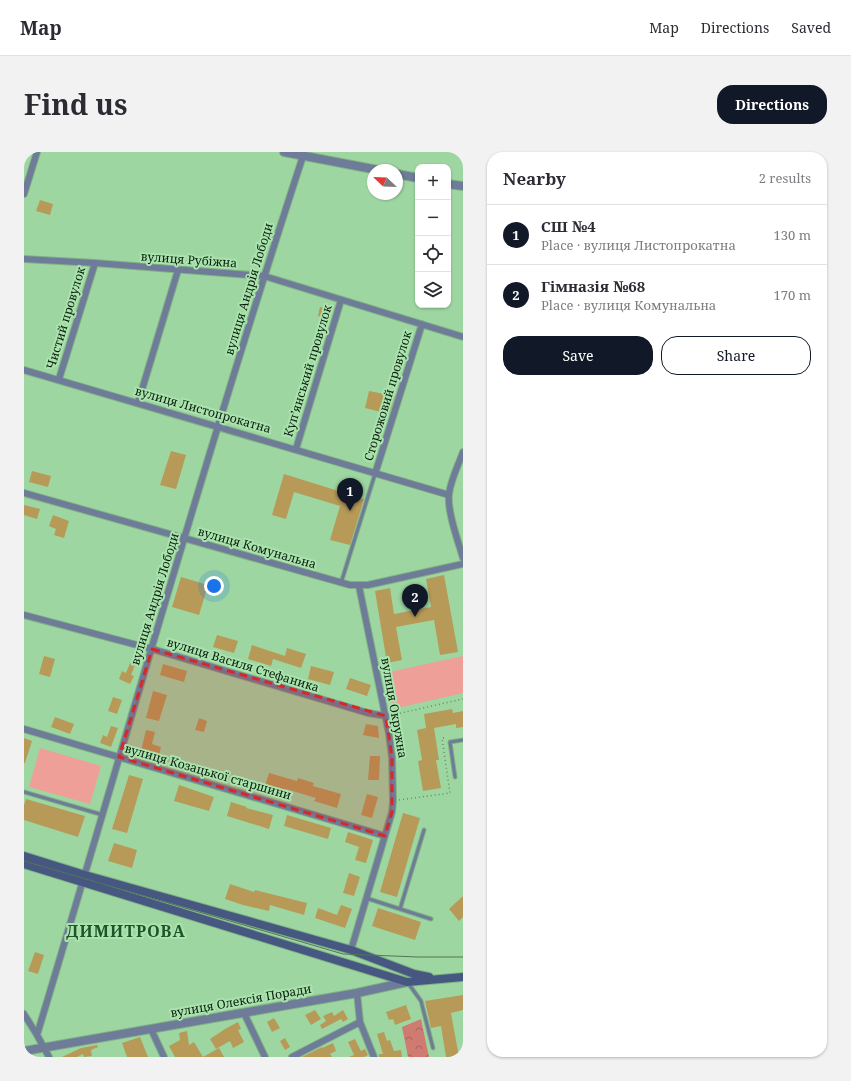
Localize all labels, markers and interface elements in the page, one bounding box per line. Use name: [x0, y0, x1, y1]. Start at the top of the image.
text: Map: [20, 15, 62, 41]
text: Map: [649, 18, 679, 37]
text: Directions: [701, 18, 769, 37]
text: Saved: [791, 18, 831, 37]
text: Find us: [24, 85, 128, 123]
button: Directions: [717, 85, 827, 124]
north arrow: [367, 164, 403, 200]
map controls: [415, 164, 451, 308]
button: +: [415, 164, 451, 200]
text: Nearby: [503, 167, 566, 190]
text: 2 results: [759, 169, 811, 187]
button: −: [415, 200, 451, 236]
text: СШ №4: [541, 216, 596, 236]
street label: вулиця Андрія Лободи: [220, 221, 277, 357]
text: 1: [512, 226, 520, 244]
text: 130 m: [774, 226, 811, 244]
button: locate: [415, 236, 451, 272]
text: Place · вулиця Листопрокатна: [541, 236, 736, 254]
street label: вулиця Рубіжна: [140, 248, 238, 271]
street label: Чистий провулок: [42, 264, 89, 371]
button: layers: [415, 272, 451, 308]
text: Гімназія №68: [541, 276, 645, 296]
text: 2: [512, 286, 520, 304]
text: 170 m: [774, 286, 811, 304]
text: Place · вулиця Комунальна: [541, 296, 716, 314]
street label: Куп’янський провулок: [279, 302, 336, 439]
street label: Сторожовий провулок: [360, 328, 416, 463]
button: Save: [503, 336, 653, 375]
button: Share: [661, 336, 811, 375]
street label: вулиця Листопрокатна: [133, 382, 273, 437]
pin: 1: [337, 478, 363, 511]
street label: вулиця Комунальна: [196, 522, 319, 573]
street label: вулиця Андрія Лободи: [126, 531, 183, 667]
your location: [204, 576, 224, 596]
pin: 2: [402, 584, 428, 617]
street label: вулиця Василя Стефаника: [165, 633, 322, 696]
street label: вулиця Окружна: [377, 656, 412, 760]
street label: вулиця Козацької старшини: [123, 740, 293, 803]
district label: ДИМИТРОВА: [66, 920, 186, 942]
street label: вулиця Олексія Поради: [169, 980, 313, 1021]

